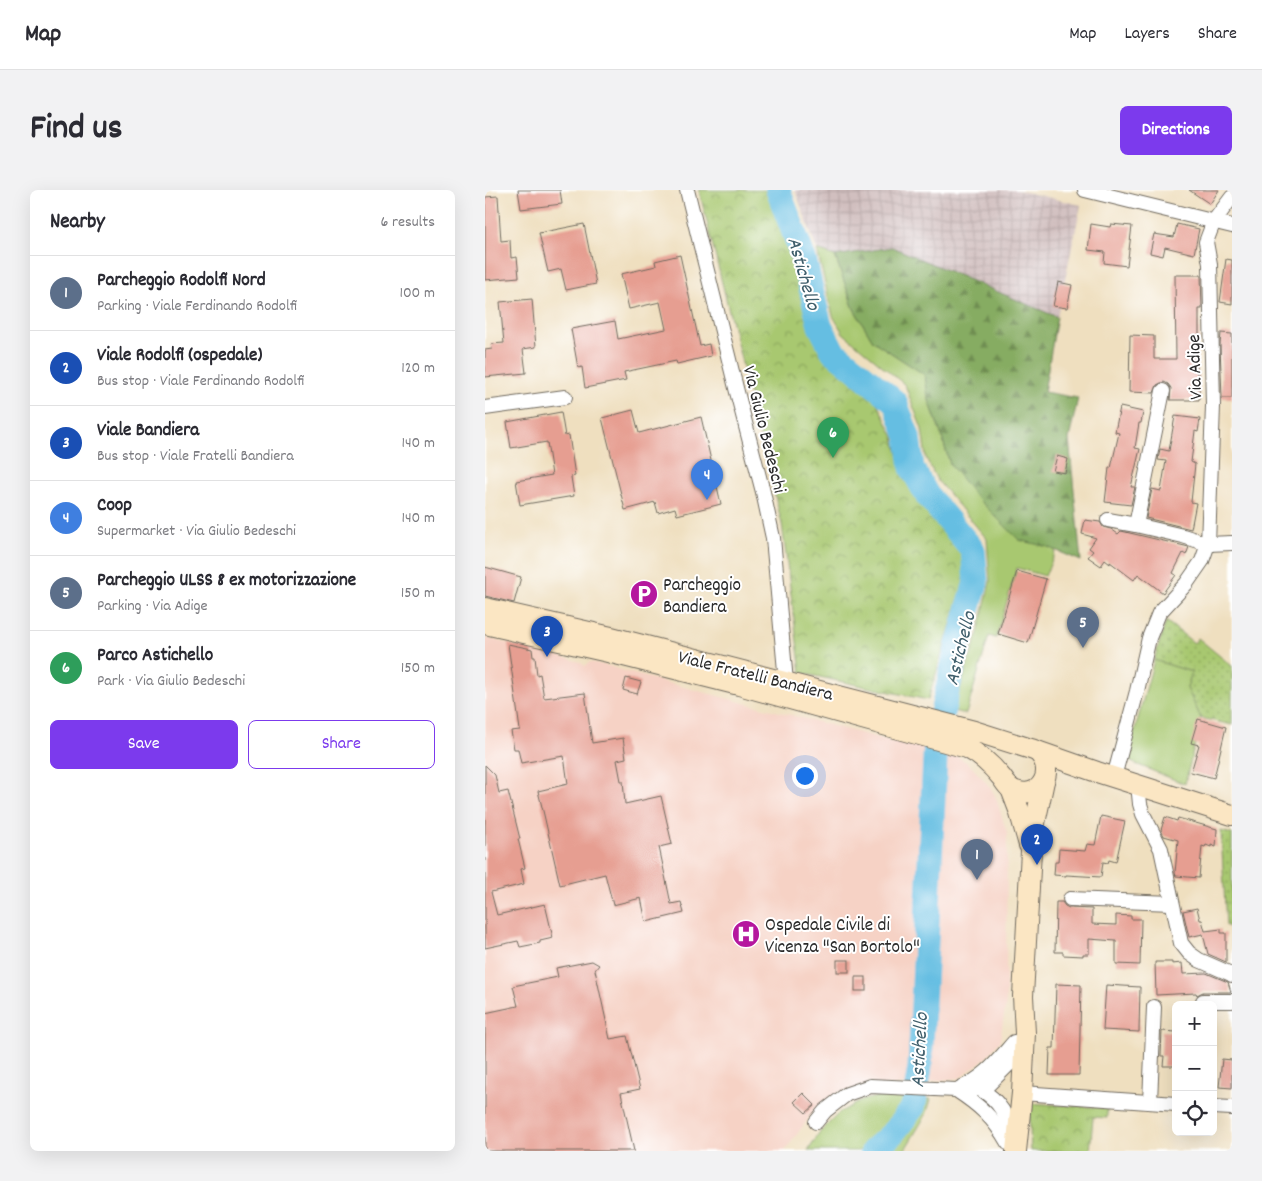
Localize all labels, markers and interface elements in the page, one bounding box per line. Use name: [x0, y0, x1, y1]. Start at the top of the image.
text: Map: [25, 18, 61, 52]
text: Map: [1069, 22, 1096, 47]
text: Layers: [1124, 22, 1170, 47]
text: Share: [1198, 22, 1237, 47]
text: Find us: [30, 105, 122, 155]
button: Directions: [1120, 106, 1232, 155]
text: Nearby: [50, 208, 105, 238]
text: 6 results: [380, 211, 435, 234]
water label: Astichello: [778, 234, 826, 315]
text: Parcheggio Rodolfi Nord: [97, 268, 266, 295]
text: 1: [64, 282, 68, 305]
text: 100 m: [399, 282, 435, 305]
text: Parking · Viale Ferdinando Rodolfi: [97, 295, 297, 318]
street label: Via Adige: [1182, 334, 1211, 400]
text: Viale Rodolfi (ospedale): [97, 343, 262, 370]
text: 2: [63, 357, 70, 380]
text: 120 m: [401, 357, 435, 380]
street label: Via Giulio Bedeschi: [734, 363, 792, 497]
text: Bus stop · Viale Ferdinando Rodolfi: [97, 370, 305, 393]
pin: 6: [817, 417, 849, 458]
text: Viale Bandiera: [97, 418, 199, 445]
text: 3: [62, 432, 70, 455]
text: 140 m: [401, 432, 435, 455]
text: Bus stop · Viale Fratelli Bandiera: [97, 445, 294, 468]
pin: 4: [691, 459, 723, 500]
text: Coop: [97, 493, 132, 520]
text: 4: [63, 507, 69, 530]
text: 140 m: [401, 507, 435, 530]
text: Supermarket · Via Giulio Bedeschi: [97, 520, 296, 543]
text: Parcheggio ULSS 8 ex motorizzazione: [97, 568, 356, 595]
place label: Parcheggio Bandiera: [663, 573, 741, 622]
parking icon: Parcheggio Bandiera: [629, 579, 659, 609]
text: 5: [62, 582, 70, 605]
text: 150 m: [401, 582, 435, 605]
text: Parking · Via Adige: [97, 595, 208, 618]
pin: 5: [1067, 607, 1099, 648]
water label: Astichello: [939, 608, 985, 688]
pin: 3: [531, 616, 563, 657]
text: Parco Astichello: [97, 643, 213, 670]
street label: Viale Fratelli Bandiera: [675, 645, 837, 710]
text: 6: [62, 657, 70, 680]
text: 150 m: [401, 657, 435, 680]
text: Park · Via Giulio Bedeschi: [97, 670, 245, 693]
button: Save: [50, 720, 238, 769]
button: Share: [248, 720, 435, 769]
your location: [792, 763, 818, 789]
pin: 2: [1021, 824, 1053, 865]
pin: 1: [961, 839, 993, 880]
place label: Ospedale Civile di Vicenza "San Bortolo": [765, 913, 920, 962]
hospital icon: Ospedale Civile di Vicenza "San Bortolo": [731, 919, 761, 949]
map controls: [1172, 1001, 1217, 1136]
button: +: [1172, 1001, 1217, 1046]
water label: Astichello: [905, 1011, 937, 1088]
button: −: [1172, 1046, 1217, 1091]
button: locate: [1172, 1091, 1217, 1136]

